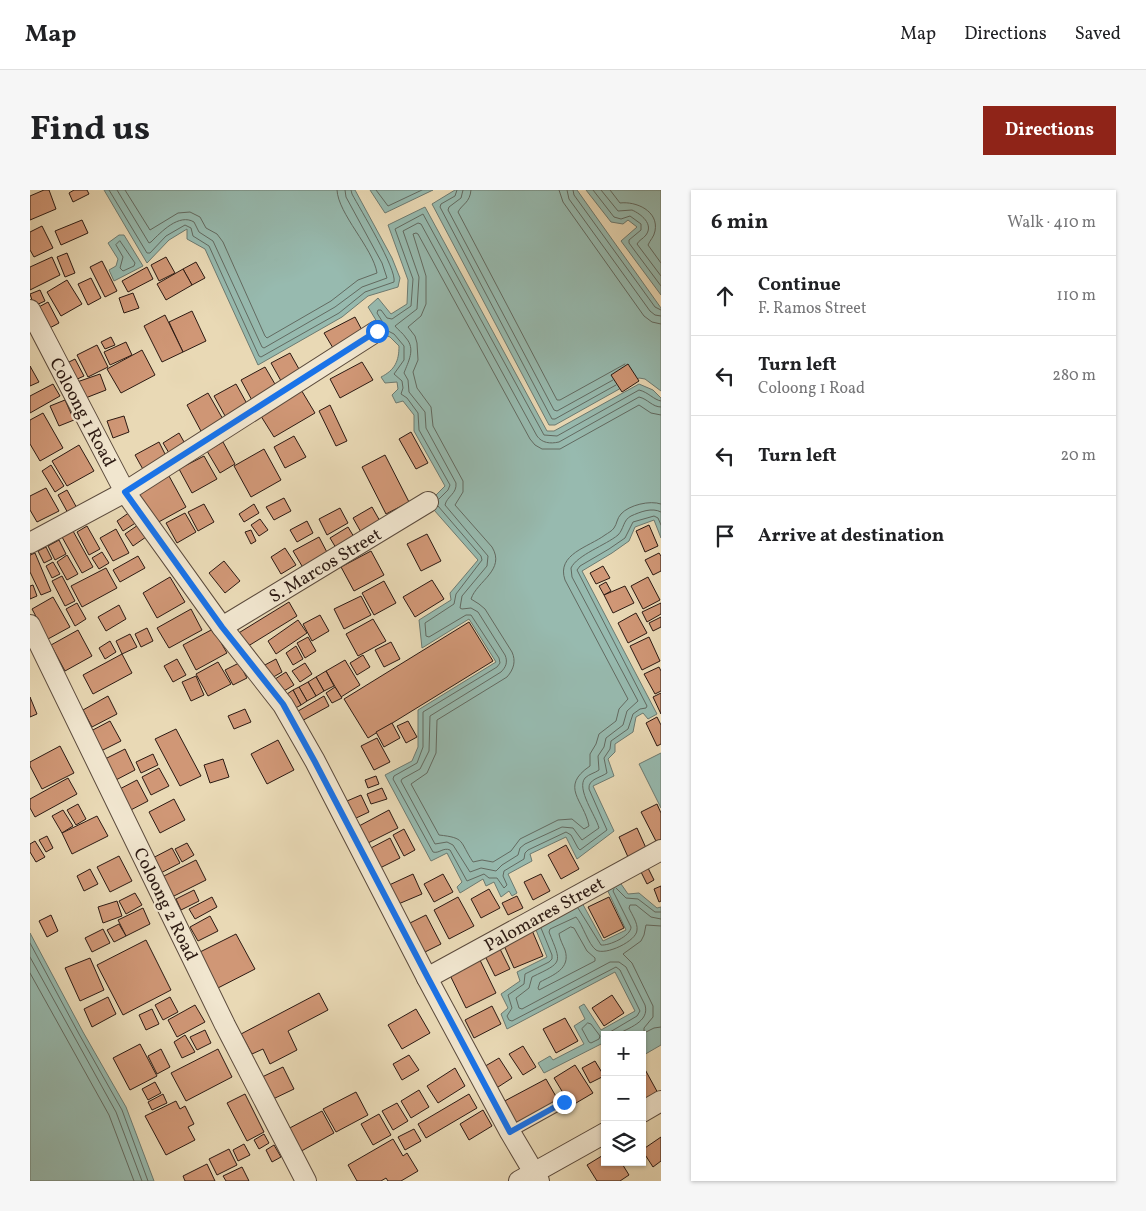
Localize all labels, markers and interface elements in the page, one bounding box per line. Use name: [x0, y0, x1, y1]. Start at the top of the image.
text: Map: [25, 18, 76, 52]
text: Map: [900, 22, 936, 47]
text: Directions: [964, 22, 1047, 47]
text: Saved: [1075, 22, 1121, 47]
text: Find us: [30, 106, 150, 154]
button: Directions: [983, 106, 1116, 155]
text: 6 min: [711, 208, 768, 237]
text: Walk · 410 m: [1007, 212, 1096, 234]
text: Continue: [758, 272, 841, 298]
icon: ahead: [711, 282, 739, 310]
text: 110 m: [1057, 285, 1096, 307]
text: F. Ramos Street: [758, 298, 867, 320]
route start: [366, 320, 389, 343]
text: Turn left: [758, 352, 837, 378]
street label: Coloong 1 Road: [42, 354, 121, 472]
icon: left: [711, 362, 739, 390]
text: 280 m: [1052, 365, 1096, 387]
text: Coloong 1 Road: [758, 378, 865, 400]
icon: left: [711, 442, 739, 470]
text: Turn left: [758, 443, 837, 469]
text: 20 m: [1061, 445, 1096, 467]
icon: arrive: [711, 522, 739, 550]
street label: S. Marcos Street: [265, 523, 387, 610]
text: Arrive at destination: [758, 523, 944, 549]
street label: Coloong 2 Road: [126, 844, 203, 965]
street label: Palomares Street: [480, 872, 609, 959]
map controls: [601, 1031, 646, 1166]
button: +: [601, 1031, 646, 1076]
button: −: [601, 1076, 646, 1121]
route end: [553, 1091, 576, 1114]
button: layers: [601, 1121, 646, 1166]

